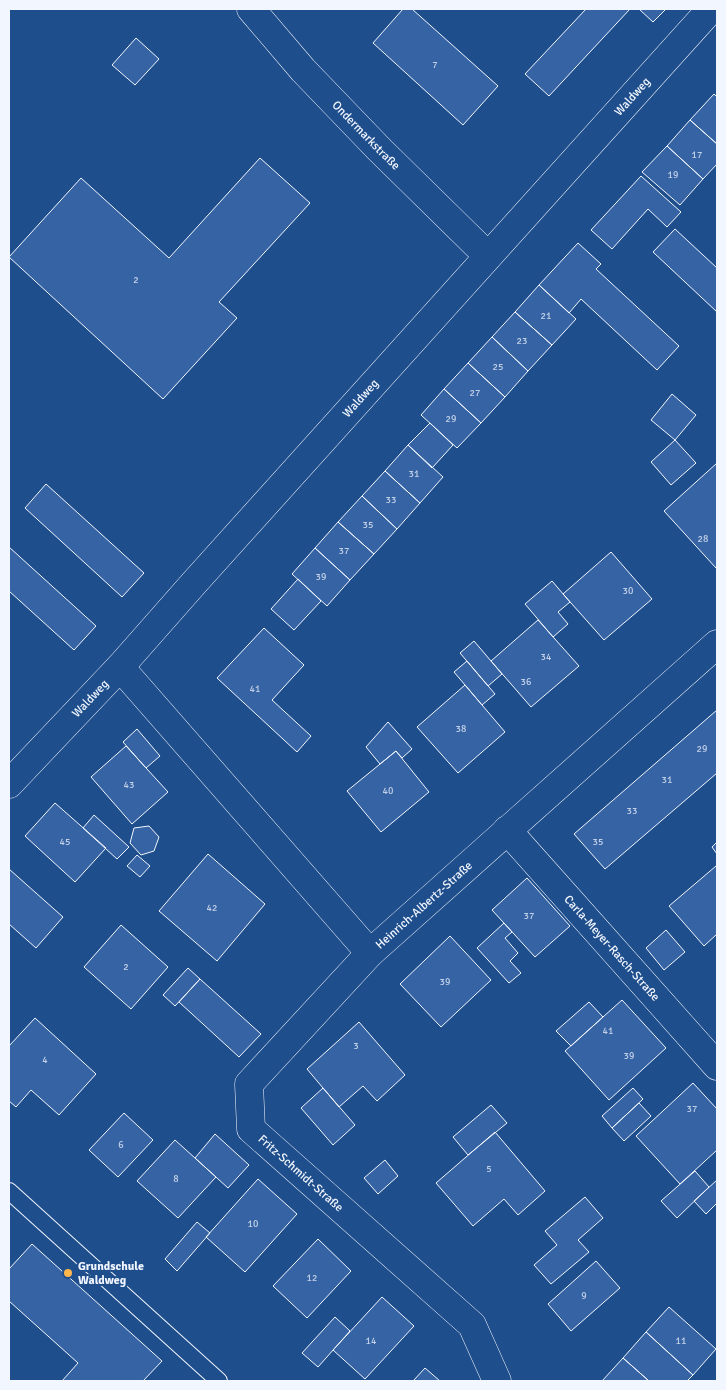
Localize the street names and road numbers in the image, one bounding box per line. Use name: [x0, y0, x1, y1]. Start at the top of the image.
street label: Waldweg: [611, 74, 653, 119]
street label: Ondermarkstraße: [329, 98, 403, 173]
street label: Waldweg: [339, 376, 382, 420]
street label: Waldweg: [69, 676, 112, 720]
street label: Heinrich-Albertz-Straße: [372, 858, 475, 952]
street label: Carla-Meyer-Rasch-Straße: [561, 892, 663, 1004]
street label: Fritz-Schmidt-Straße: [255, 1131, 347, 1215]

